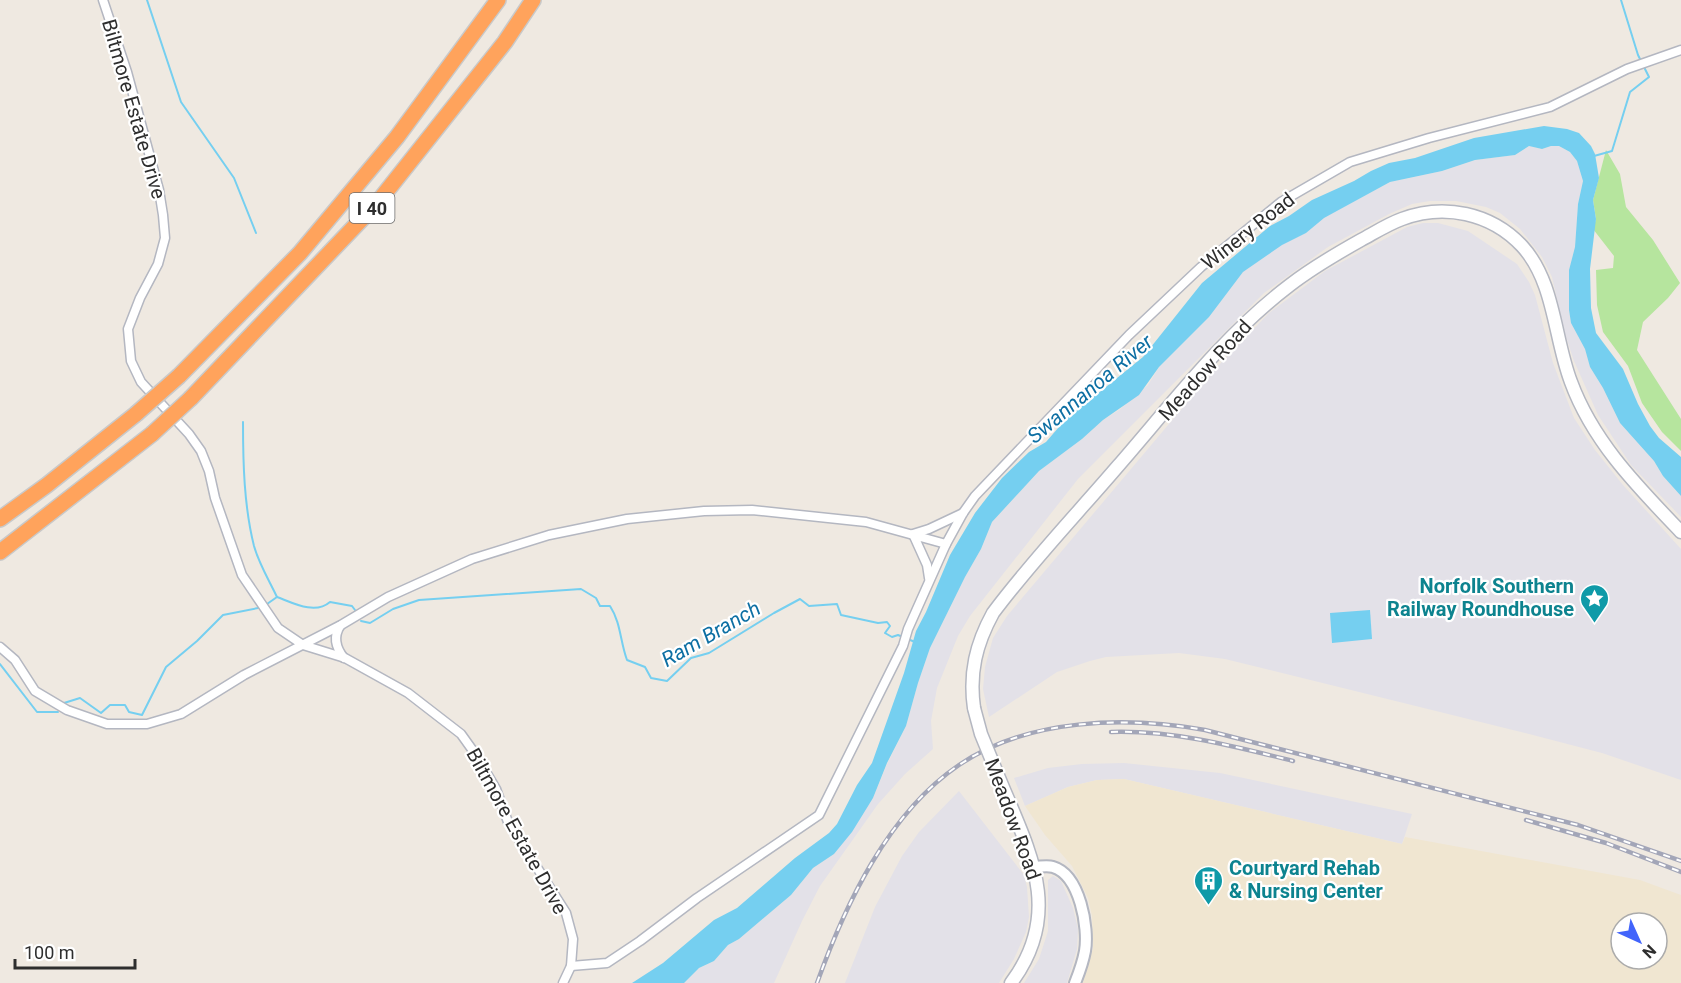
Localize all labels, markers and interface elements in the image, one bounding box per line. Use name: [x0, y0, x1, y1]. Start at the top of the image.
street label: Biltmore Estate Drive: [97, 16, 171, 202]
street label: Winery Road: [1197, 187, 1299, 275]
road number: I 40: [350, 193, 394, 223]
street label: Meadow Road: [1153, 315, 1257, 425]
water label: Swannanoa River: [1022, 329, 1158, 448]
place label: Norfolk Southern Railway Roundhouse: [1387, 574, 1574, 621]
place icon: Norfolk Southern Railway Roundhouse: [1579, 582, 1611, 624]
water label: Ram Branch: [657, 596, 765, 672]
street label: Biltmore Estate Drive: [461, 744, 573, 918]
street label: Meadow Road: [980, 755, 1046, 883]
place label: Courtyard Rehab & Nursing Center: [1229, 856, 1384, 903]
building icon: Courtyard Rehab & Nursing Center: [1192, 864, 1224, 906]
north arrow: [1609, 911, 1669, 971]
scale bar: [15, 932, 135, 970]
text: N: [1639, 941, 1660, 962]
text: 100 m: [24, 942, 75, 963]

